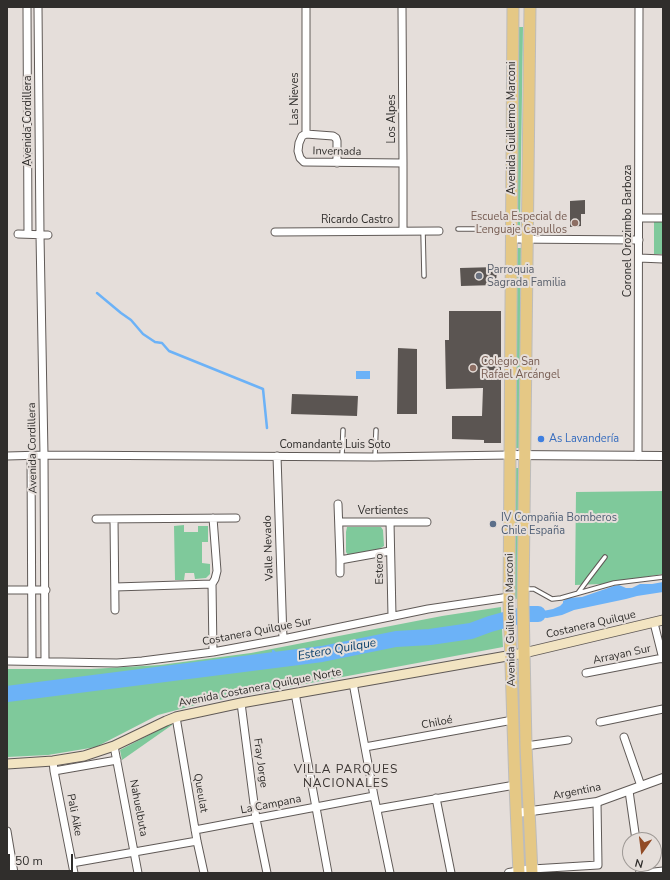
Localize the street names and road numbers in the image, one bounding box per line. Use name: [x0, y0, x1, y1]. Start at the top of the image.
street label: Avenida Guillermo Marconi: [505, 61, 519, 195]
street label: Las Nieves: [288, 72, 302, 126]
street label: Avenida Cordillera: [21, 75, 35, 167]
street label: Los Alpes: [385, 95, 399, 143]
street label: Invernada: [313, 145, 361, 159]
street label: Coronel Orozimbo Barboza: [621, 165, 635, 297]
street label: Ricardo Castro: [321, 213, 393, 227]
street label: Avenida Cordillera: [26, 402, 40, 494]
street label: Comandante Luis Soto: [279, 438, 391, 452]
street label: Vertientes: [358, 504, 408, 518]
street label: Valle Nevado: [261, 515, 277, 581]
street label: Estero: [373, 553, 387, 585]
street label: Avenida Guillermo Marconi: [503, 553, 519, 687]
street label: Costanera Quilque: [545, 608, 637, 642]
street label: Costanera Quilque Sur: [201, 615, 313, 649]
street label: Arrayan Sur: [592, 642, 652, 668]
street label: Avenida Costanera Quilque Norte: [178, 666, 342, 710]
street label: Chiloé: [420, 714, 454, 732]
street label: Fray Jorge: [250, 737, 270, 789]
street label: Queulat: [190, 772, 210, 814]
street label: Nahuelbuta: [126, 778, 150, 838]
street label: Argentina: [552, 781, 602, 803]
street label: Pali Aike: [63, 793, 85, 837]
street label: La Campana: [240, 793, 302, 817]

